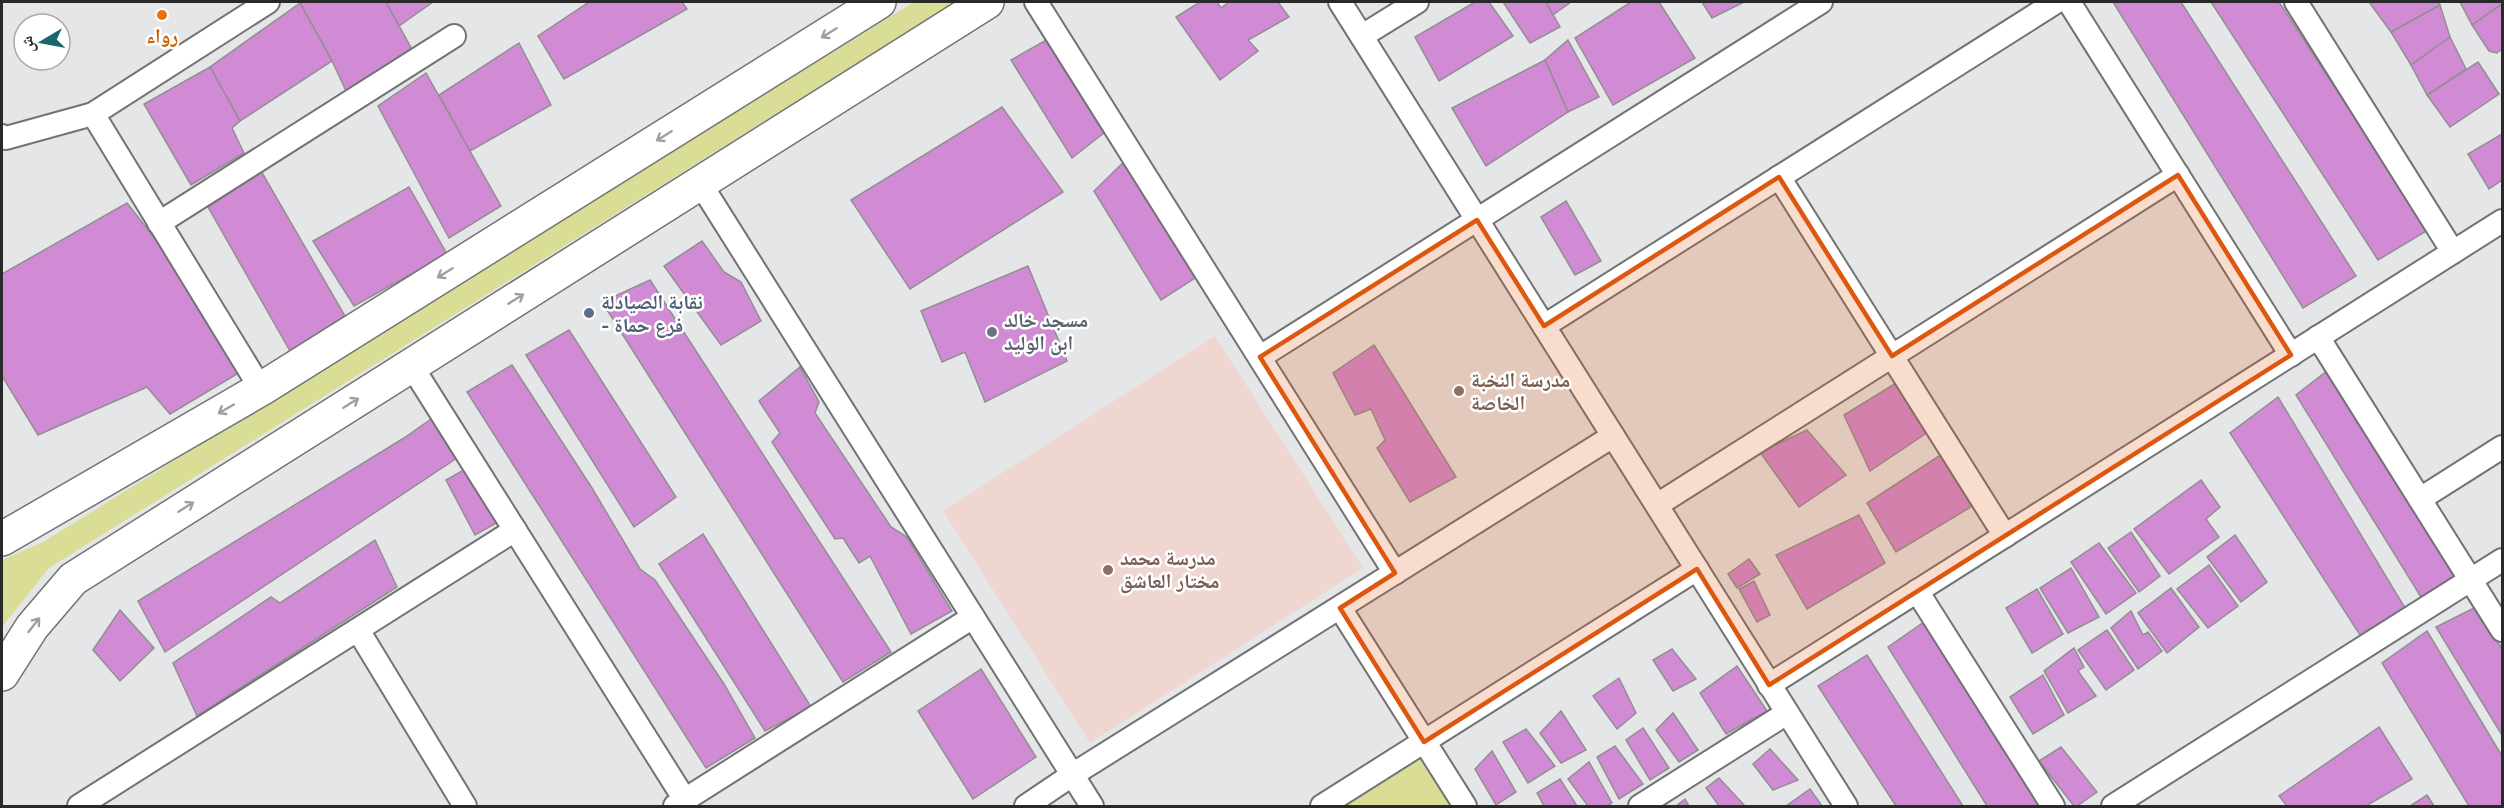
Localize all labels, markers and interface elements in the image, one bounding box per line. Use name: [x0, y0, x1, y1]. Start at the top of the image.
marker: رواء: [155, 8, 169, 22]
north arrow: [12, 12, 72, 72]
place label: رواء: [146, 23, 178, 49]
one-way arrow: [821, 27, 838, 39]
text: ش: [16, 34, 40, 55]
one-way arrow: [656, 131, 673, 143]
one-way arrow: [437, 267, 454, 280]
place label: نقابة الصيادلة - فرع حماة: [601, 289, 703, 338]
one-way arrow: [507, 292, 524, 304]
marker: نقابة الصيادلة - فرع حماة: [582, 306, 596, 320]
place label: مسجد خالد ابن الوليد: [1004, 307, 1088, 356]
marker: مسجد خالد ابن الوليد: [985, 325, 999, 339]
place label: مدرسة النخبة الخاصة: [1471, 367, 1570, 416]
marker: مدرسة النخبة الخاصة: [1452, 384, 1466, 398]
one-way arrow: [342, 396, 359, 408]
one-way arrow: [218, 404, 235, 416]
one-way arrow: [177, 500, 194, 512]
place label: مدرسة محمد مختار العاشق: [1120, 545, 1220, 594]
marker: مدرسة محمد مختار العاشق: [1101, 563, 1115, 577]
one-way arrow: [28, 618, 41, 634]

